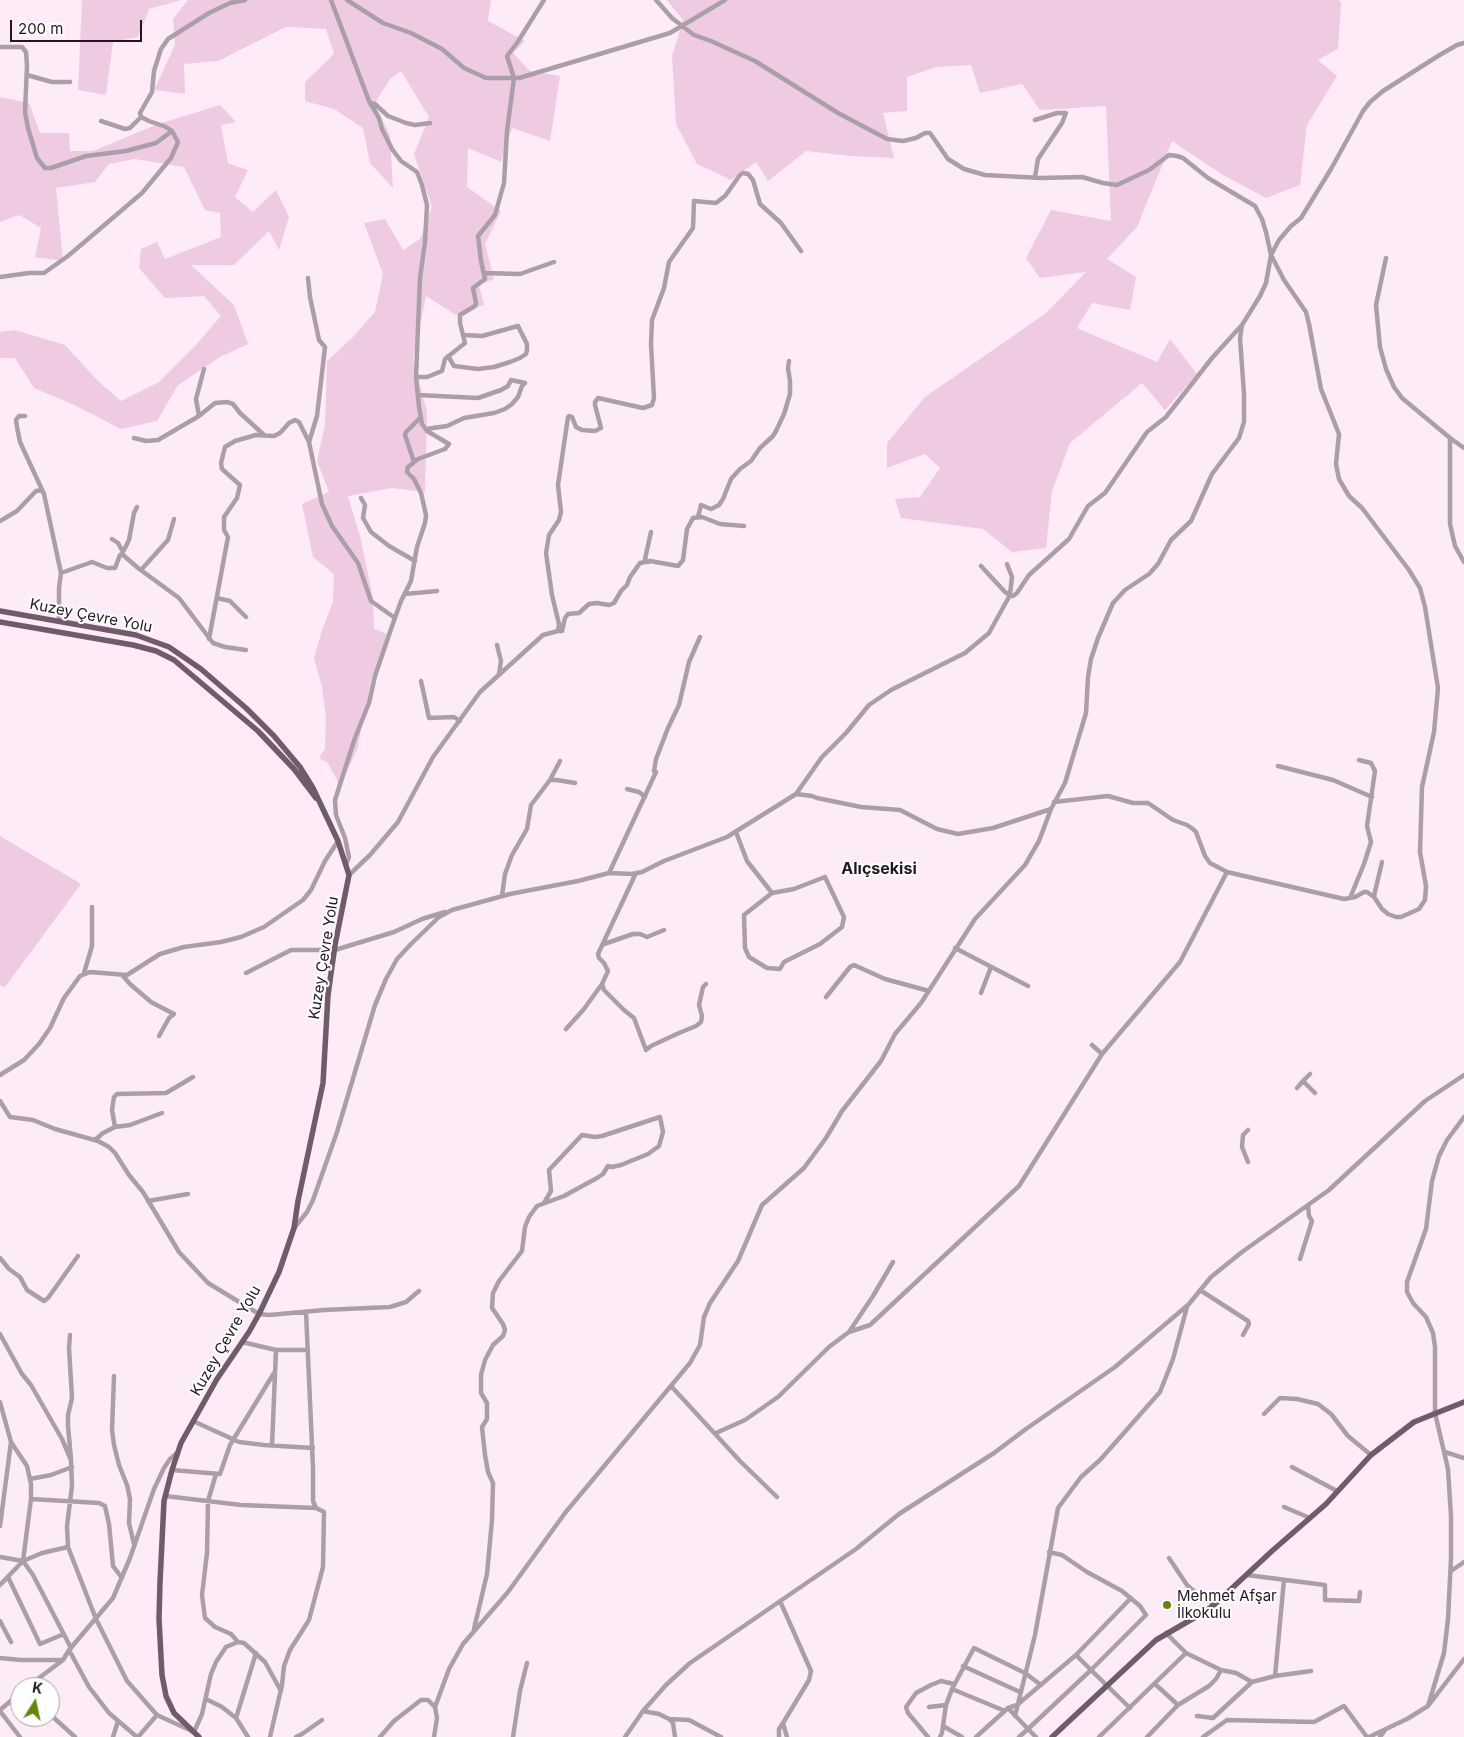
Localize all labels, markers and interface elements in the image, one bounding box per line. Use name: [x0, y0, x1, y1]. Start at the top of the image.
scale bar: [12, 10, 145, 42]
text: 200 m: [18, 19, 63, 38]
street label: Kuzey Çevre Yolu: [28, 595, 154, 637]
district label: Alıçsekisi: [841, 859, 917, 879]
street label: Kuzey Çevre Yolu: [305, 895, 343, 1021]
street label: Kuzey Çevre Yolu: [187, 1283, 265, 1399]
place label: Mehmet Afşar İlkokulu: [1177, 1587, 1277, 1622]
marker: Mehmet Afşar İlkokulu: [1161, 1599, 1173, 1611]
north arrow: [10, 1677, 60, 1727]
text: K: [31, 1678, 44, 1697]

